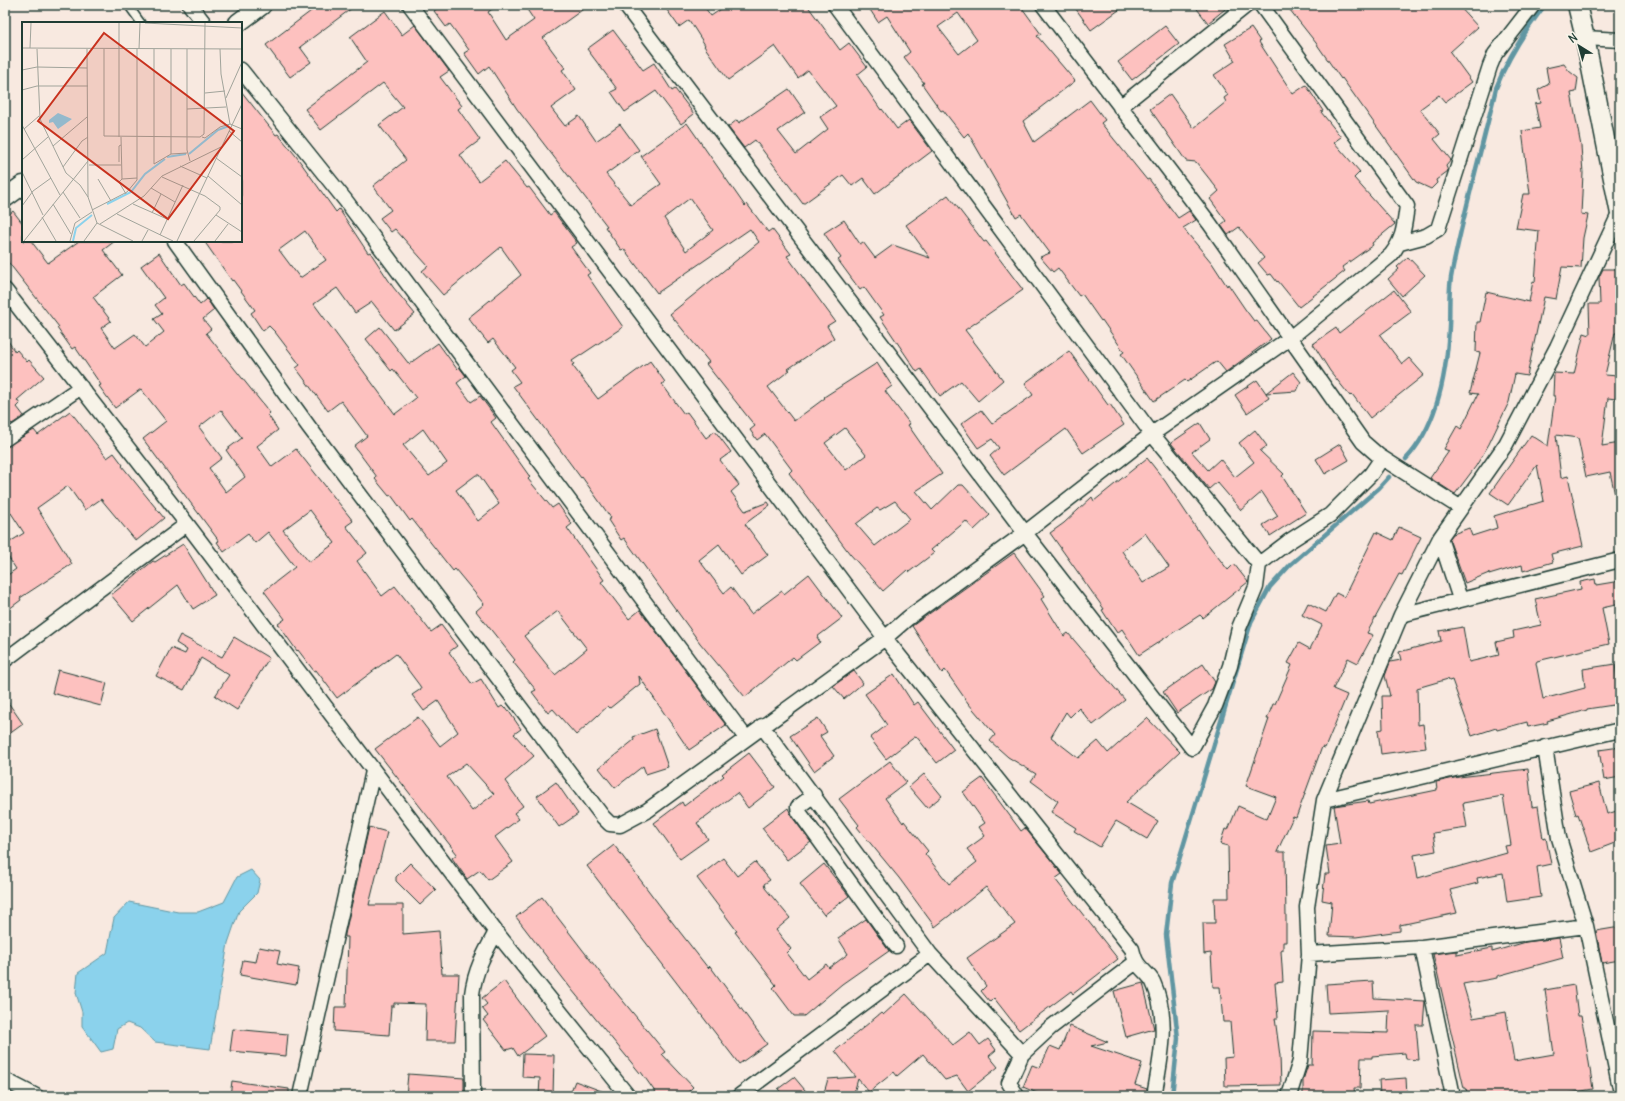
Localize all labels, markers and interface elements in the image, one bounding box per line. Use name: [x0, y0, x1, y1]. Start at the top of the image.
inset map: [22, 22, 242, 242]
north arrow: [1559, 26, 1599, 66]
text: N: [1566, 30, 1580, 46]

